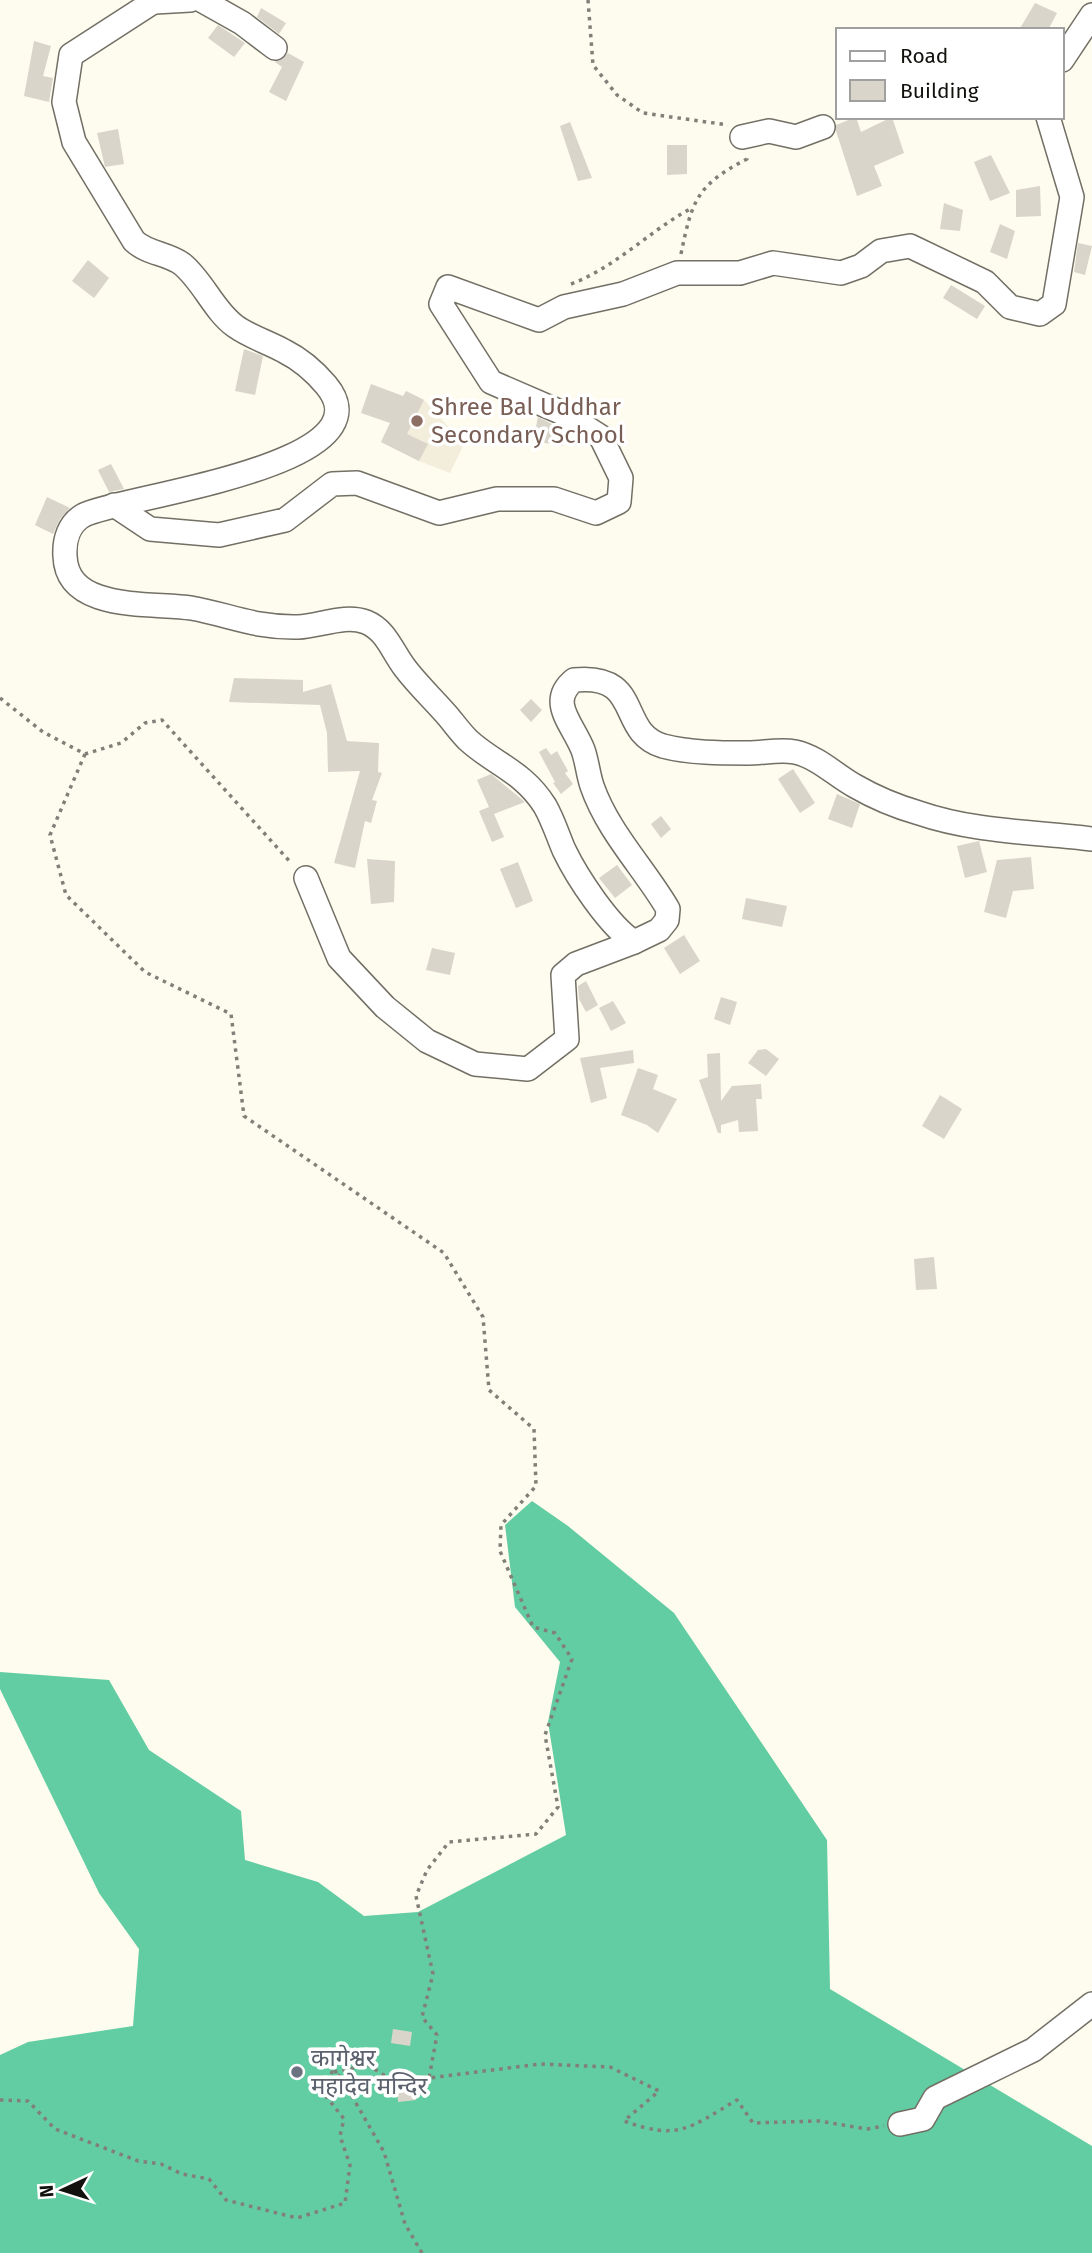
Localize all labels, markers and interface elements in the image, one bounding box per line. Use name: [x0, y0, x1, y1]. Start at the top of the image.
legend: [836, 28, 1064, 119]
text: Road: [900, 43, 948, 69]
text: Building: [900, 78, 979, 104]
place label: Shree Bal Uddhar Secondary School: [431, 393, 625, 449]
marker: Shree Bal Uddhar Secondary School: [409, 413, 425, 429]
place label: कागेश्वर महादेव मन्दिर: [311, 2044, 428, 2100]
marker: कागेश्वर महादेव मन्दिर: [289, 2064, 305, 2080]
north arrow: [28, 2155, 98, 2225]
text: N: [35, 2184, 58, 2198]

